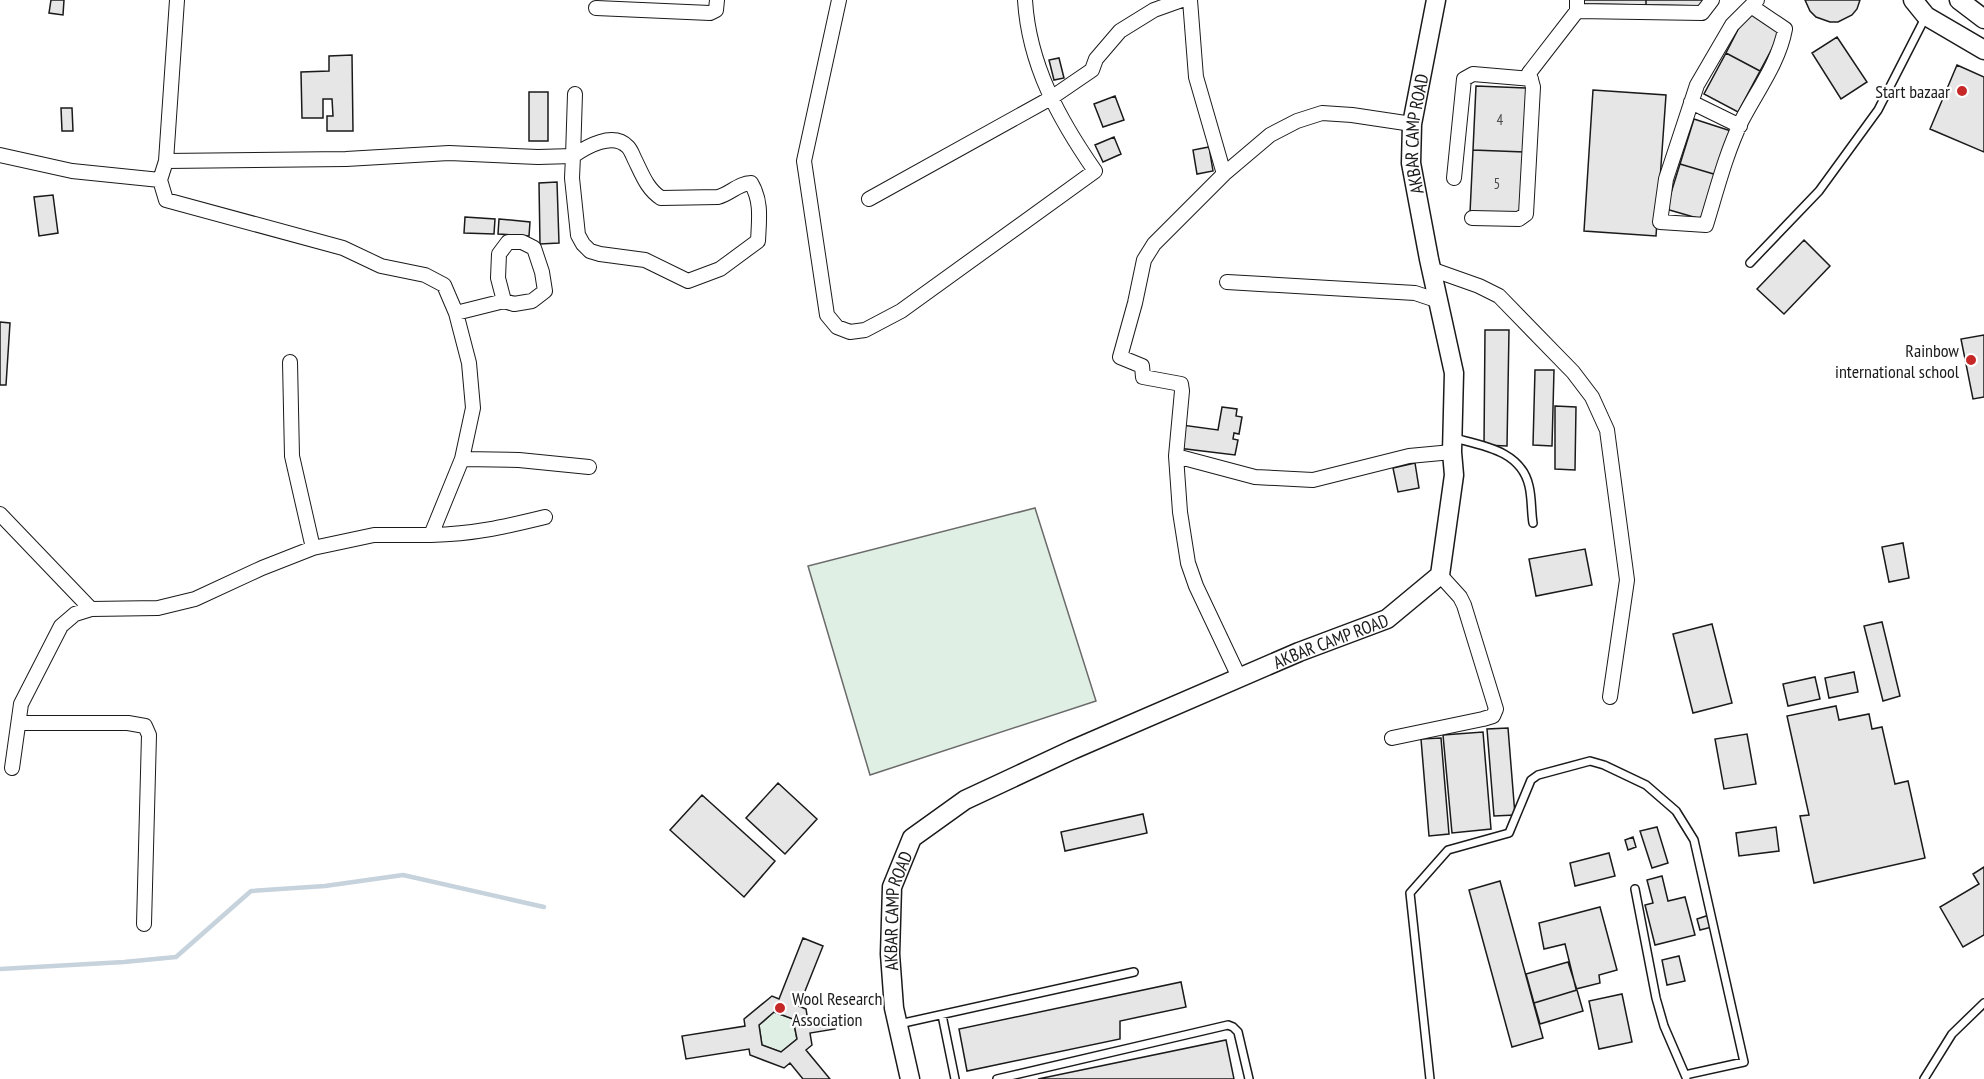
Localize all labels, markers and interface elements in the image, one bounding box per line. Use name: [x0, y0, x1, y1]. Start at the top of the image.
street label: AKBAR CAMP ROAD: [1399, 72, 1433, 196]
place label: Start bazaar: [1875, 80, 1950, 103]
marker: Start bazaar: [1955, 84, 1969, 98]
house number: 4: [1497, 110, 1504, 129]
house number: 5: [1494, 174, 1500, 193]
place label: Rainbow international school: [1835, 339, 1960, 383]
marker: Rainbow international school: [1964, 353, 1978, 367]
street label: AKBAR CAMP ROAD: [1269, 608, 1391, 673]
street label: AKBAR CAMP ROAD: [878, 848, 917, 972]
place label: Wool Research Association: [792, 987, 882, 1031]
marker: Wool Research Association: [773, 1001, 787, 1015]

